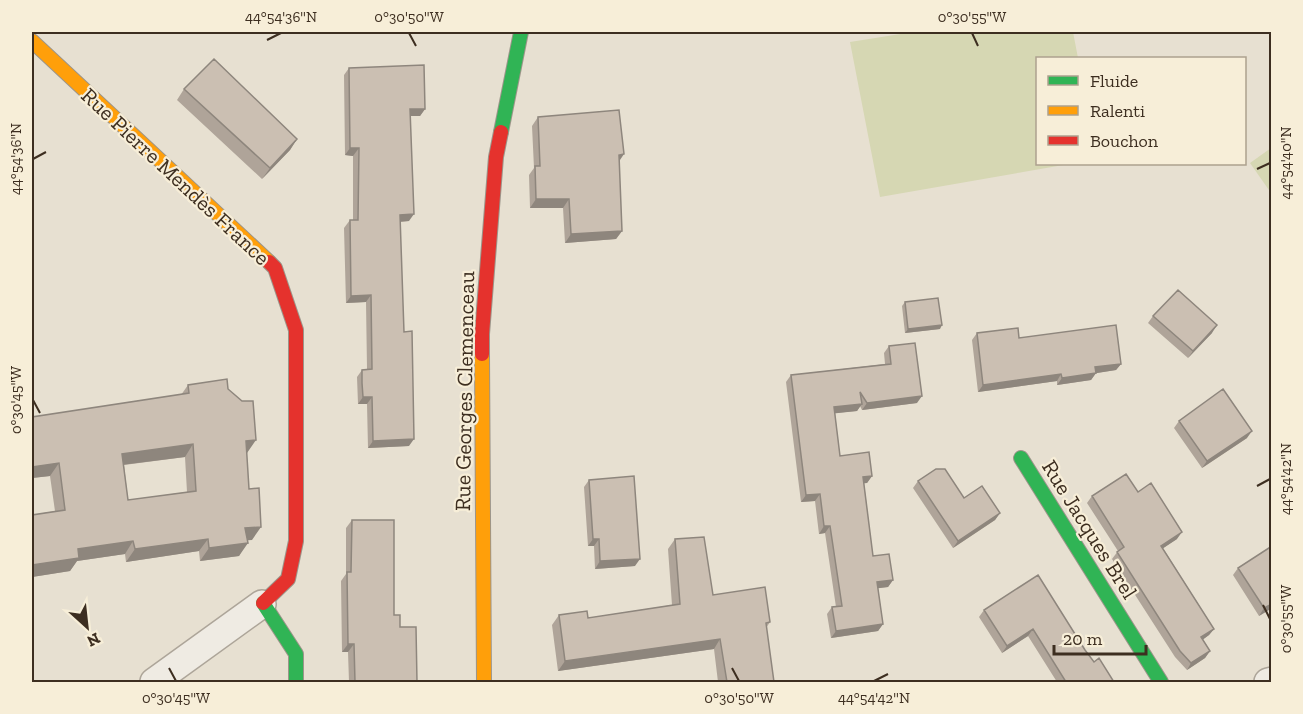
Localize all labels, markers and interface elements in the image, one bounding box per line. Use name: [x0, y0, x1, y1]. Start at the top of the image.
text: 44°54'36"N: [245, 8, 317, 26]
text: 0°30'50"W: [374, 8, 444, 26]
text: 0°30'55"W: [938, 8, 1006, 26]
legend: [1036, 57, 1246, 165]
text: Fluide: [1090, 70, 1138, 92]
street label: Rue Pierre Mendès France: [76, 82, 276, 271]
text: Ralenti: [1090, 100, 1145, 122]
text: 44°54'36"N: [7, 123, 25, 195]
text: 44°54'40"N: [1277, 127, 1295, 199]
text: Bouchon: [1090, 130, 1159, 152]
street label: Rue Georges Clemenceau: [449, 270, 480, 511]
text: 0°30'45"W: [7, 366, 25, 434]
text: 44°54'42"N: [1277, 443, 1295, 515]
street label: Rue Jacques Brel: [1036, 455, 1143, 604]
text: 0°30'55"W: [1277, 585, 1295, 653]
north arrow: [57, 597, 117, 657]
scale bar: [1054, 618, 1146, 656]
text: 20 m: [1063, 628, 1103, 650]
text: N: [84, 629, 103, 651]
text: 0°30'45"W: [142, 689, 210, 707]
text: 0°30'50"W: [704, 689, 774, 707]
text: 44°54'42"N: [838, 689, 910, 707]

